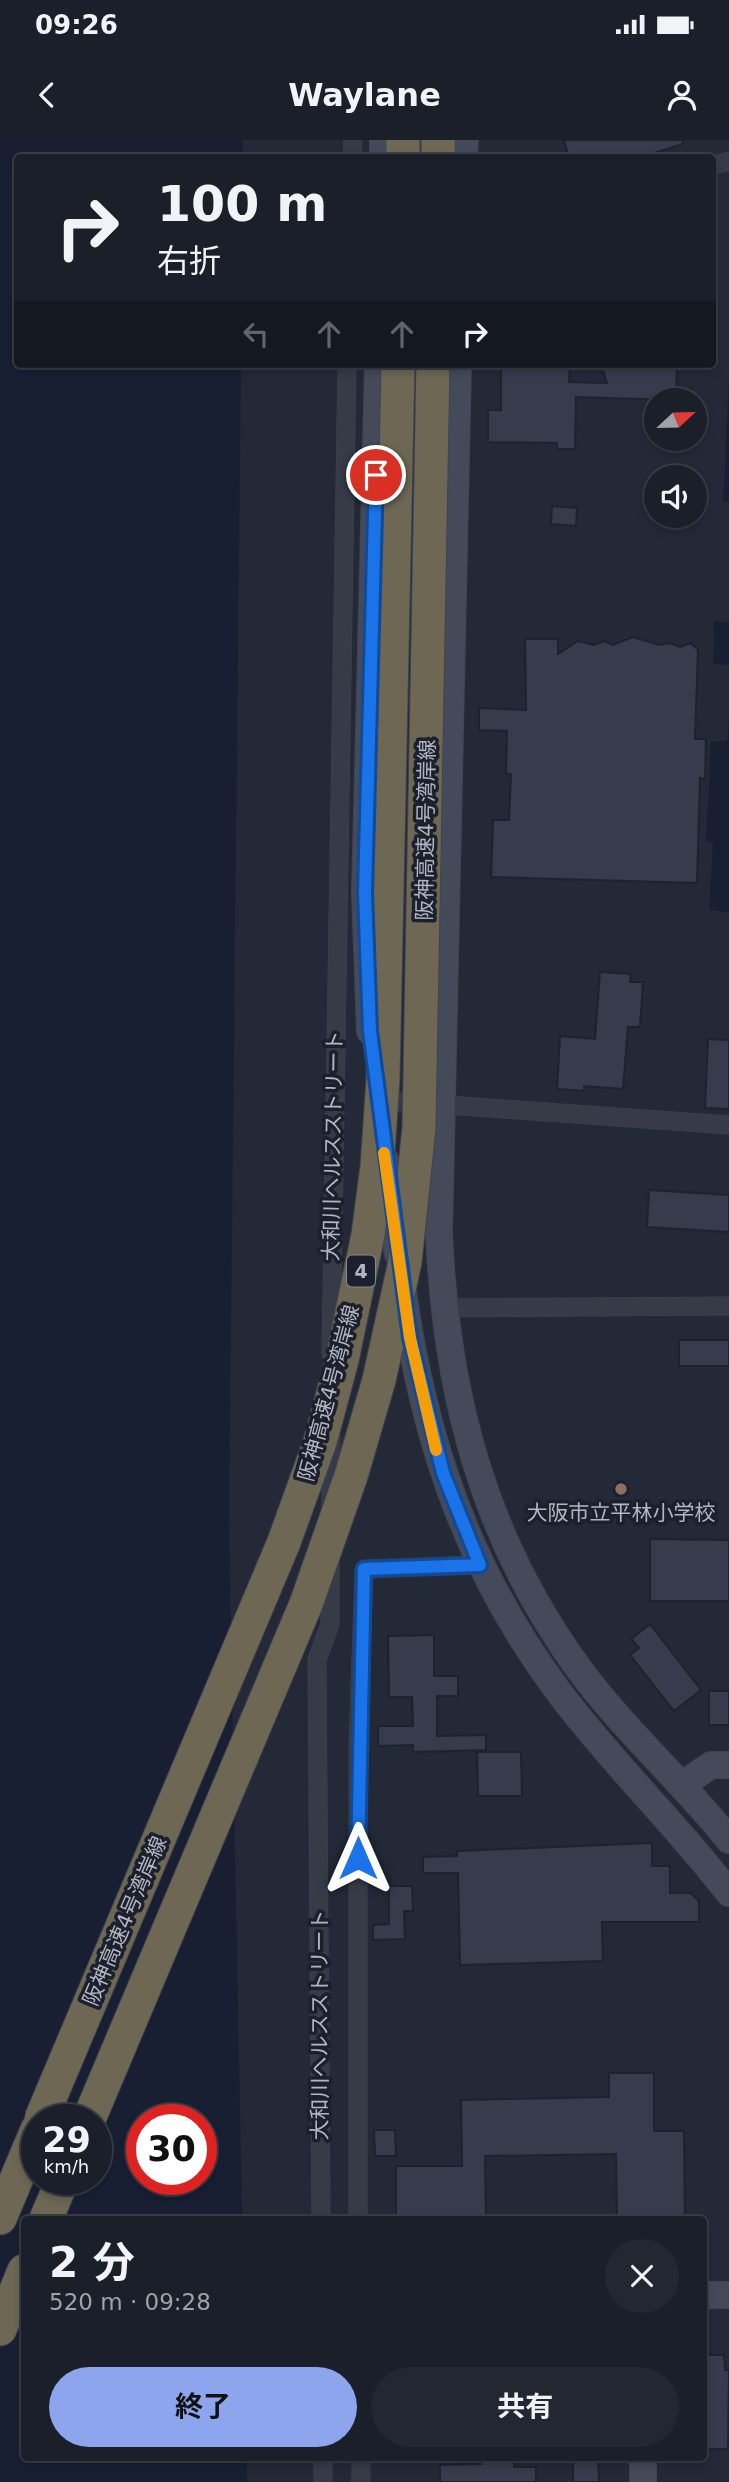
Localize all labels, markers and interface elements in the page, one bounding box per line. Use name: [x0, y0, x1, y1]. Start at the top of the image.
text: 09:26: [35, 10, 118, 40]
icon: back: [28, 76, 66, 114]
text: Waylane: [288, 76, 441, 114]
icon: person: [663, 76, 701, 114]
text: 100 m: [157, 176, 327, 233]
icon: right: [42, 182, 133, 273]
text: 右折: [157, 242, 221, 280]
icon: left: [237, 315, 275, 353]
icon: ahead: [310, 315, 348, 353]
icon: ahead: [383, 315, 421, 353]
icon: right: [456, 315, 494, 353]
north arrow: [644, 388, 707, 452]
map controls: [644, 388, 707, 528]
pin: [346, 445, 406, 505]
icon: arrive: [357, 456, 395, 494]
button: sound: [644, 465, 707, 528]
street label: 阪神高速4号湾岸線: [412, 739, 440, 921]
street label: 大和川ヘルスストリート: [319, 1030, 347, 1262]
road number: 4: [347, 1256, 375, 1287]
street label: 阪神高速4号湾岸線: [294, 1302, 364, 1484]
marker: 大阪市立平林小学校: [613, 1481, 629, 1497]
place label: 大阪市立平林小学校: [527, 1501, 716, 1525]
position arrow: [321, 1821, 395, 1895]
street label: 阪神高速4号湾岸線: [79, 1833, 171, 2009]
street label: 大和川ヘルスストリート: [308, 1910, 332, 2141]
speed limit sign: 30: [126, 2104, 217, 2195]
text: 29: [42, 2120, 91, 2160]
text: km/h: [44, 2156, 89, 2177]
text: 2 分: [49, 2238, 135, 2287]
button: close: [605, 2239, 679, 2313]
text: 520 m · 09:28: [49, 2289, 211, 2315]
button: 終了: [49, 2367, 357, 2447]
button: 共有: [371, 2367, 679, 2447]

